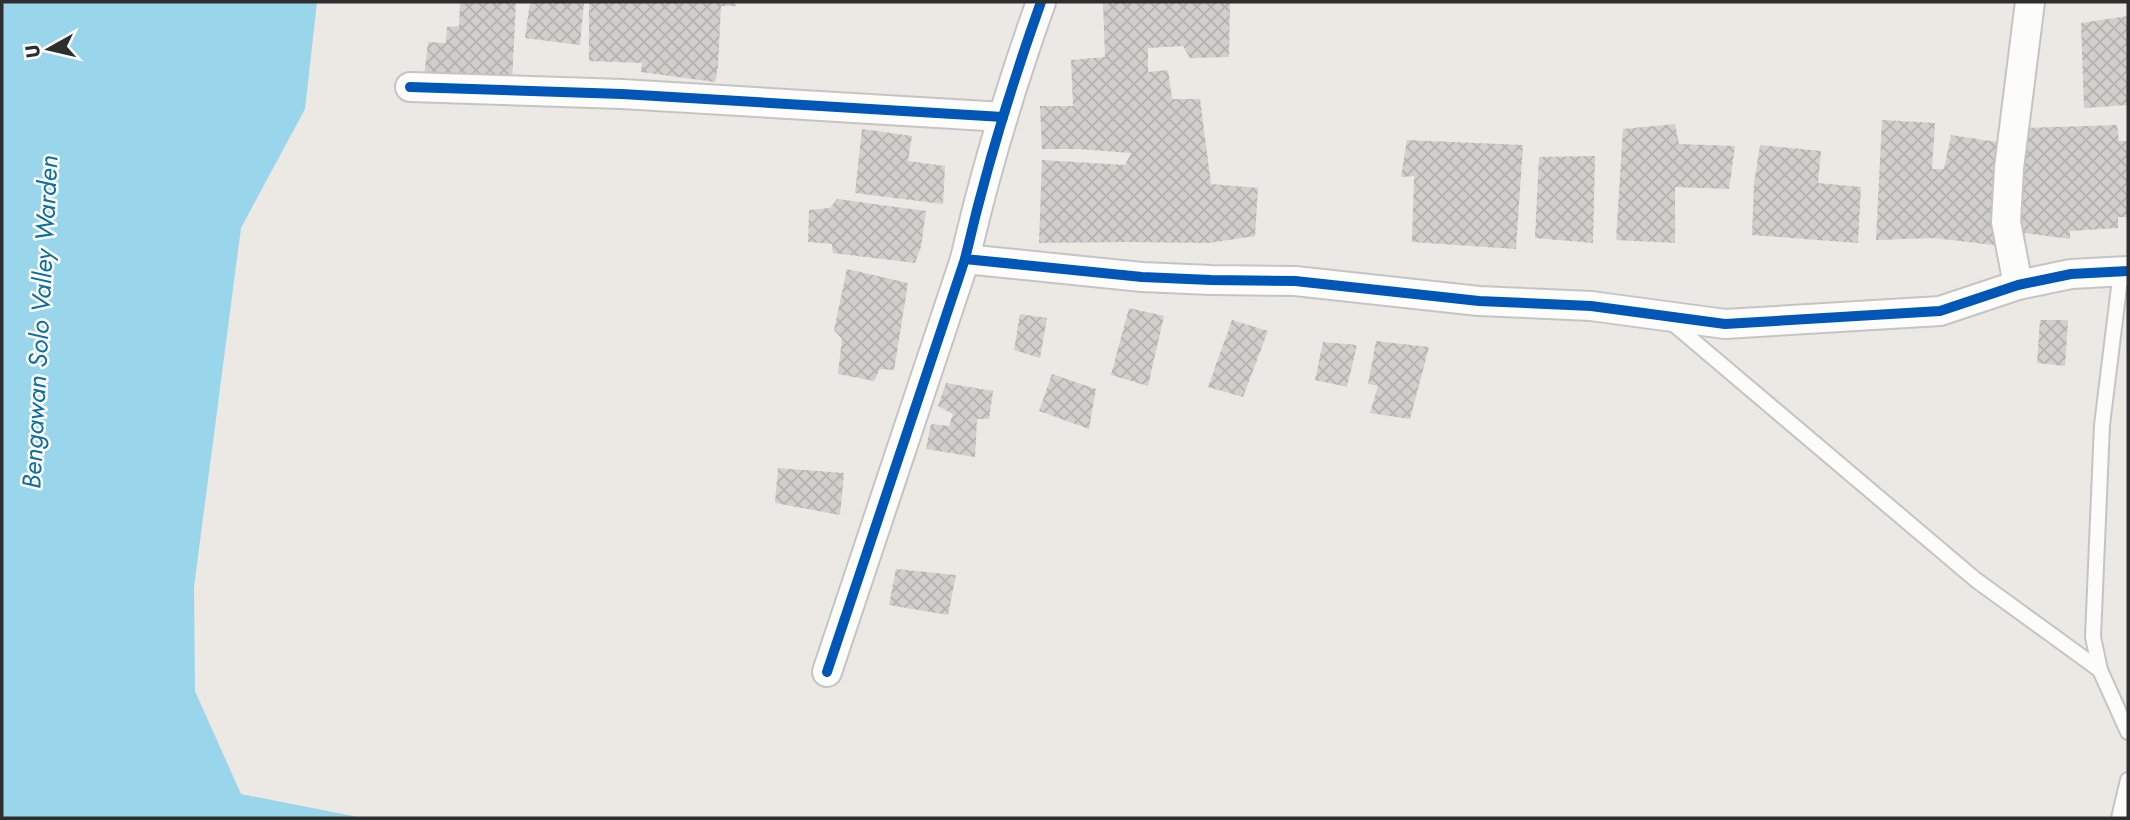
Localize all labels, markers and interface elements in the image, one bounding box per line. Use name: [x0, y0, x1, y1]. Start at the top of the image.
north arrow: [14, 14, 84, 84]
text: U: [18, 43, 47, 60]
water label: Bengawan Solo Valley Warden: [12, 154, 68, 490]

